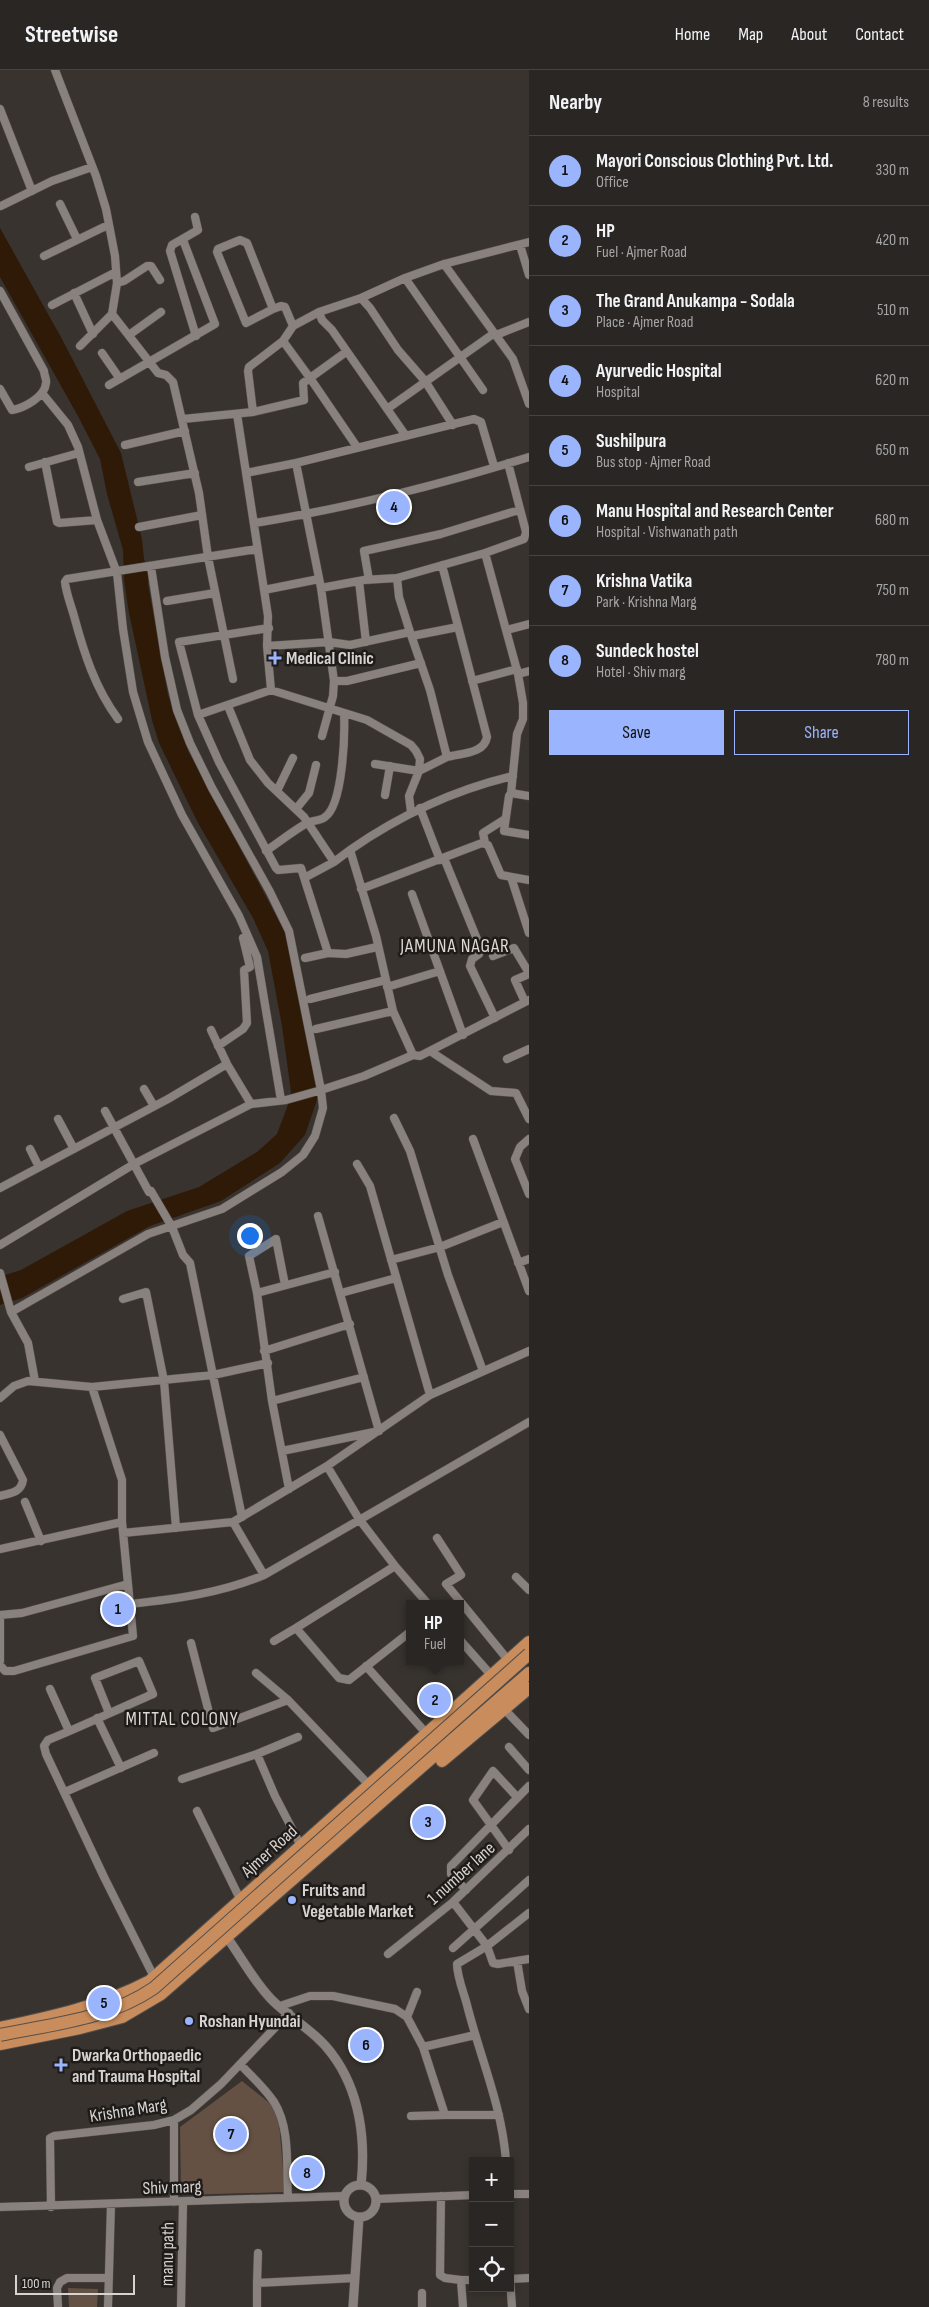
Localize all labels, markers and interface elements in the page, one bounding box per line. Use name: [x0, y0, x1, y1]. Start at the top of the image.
text: Streetwise: [25, 20, 118, 49]
text: Home: [675, 24, 710, 45]
text: Map: [738, 24, 763, 45]
text: About: [791, 24, 827, 45]
text: Contact: [855, 24, 904, 45]
text: Nearby: [549, 90, 602, 115]
text: 8 results: [863, 93, 909, 112]
text: Mayori Conscious Clothing Pvt. Ltd.: [596, 150, 833, 173]
text: 1: [562, 161, 568, 180]
text: 330 m: [876, 161, 909, 180]
text: Office: [596, 173, 629, 192]
text: HP: [596, 220, 615, 243]
text: 2: [561, 231, 569, 250]
text: 420 m: [876, 231, 909, 250]
text: Fuel · Ajmer Road: [596, 243, 687, 262]
text: The Grand Anukampa - Sodala: [596, 290, 795, 313]
text: 3: [561, 301, 569, 320]
text: 510 m: [877, 301, 909, 320]
text: Place · Ajmer Road: [596, 313, 694, 332]
text: Ayurvedic Hospital: [596, 360, 722, 383]
text: 4: [561, 371, 569, 390]
text: 620 m: [875, 371, 909, 390]
text: Hospital: [596, 383, 640, 402]
text: Sushilpura: [596, 430, 666, 453]
text: 5: [561, 441, 569, 460]
text: 650 m: [876, 441, 909, 460]
text: Bus stop · Ajmer Road: [596, 453, 711, 472]
pin: 4: [378, 488, 410, 526]
text: Manu Hospital and Research Center: [596, 500, 834, 523]
text: 6: [561, 511, 569, 530]
text: 680 m: [875, 511, 909, 530]
text: Hospital · Vishwanath path: [596, 523, 738, 542]
text: Krishna Vatika: [596, 570, 692, 593]
text: 7: [562, 581, 568, 600]
text: 750 m: [876, 581, 909, 600]
text: Park · Krishna Marg: [596, 593, 697, 612]
text: Sundeck hostel: [596, 640, 699, 663]
place label: Medical Clinic: [286, 648, 374, 669]
marker: Medical Clinic: [268, 651, 282, 665]
text: 8: [561, 651, 569, 670]
text: 780 m: [876, 651, 909, 670]
text: Hotel · Shiv marg: [596, 663, 686, 682]
button: Save: [549, 710, 724, 755]
button: Share: [734, 710, 909, 755]
district label: JAMUNA NAGAR: [399, 935, 510, 958]
your location: [237, 1223, 263, 1249]
pin: 1: [102, 1590, 134, 1628]
popup: [406, 1600, 464, 1665]
text: HP: [424, 1612, 443, 1635]
text: Fuel: [424, 1635, 446, 1654]
pin: 2: [419, 1681, 451, 1719]
district label: MITTAL COLONY: [125, 1708, 239, 1731]
pin: 3: [412, 1803, 444, 1841]
street label: Ajmer Road: [236, 1821, 302, 1883]
street label: 1 number lane: [423, 1837, 500, 1909]
place label: Fruits and Vegetable Market: [302, 1880, 413, 1922]
marker: Fruits and Vegetable Market: [286, 1894, 298, 1906]
pin: 5: [88, 1984, 120, 2022]
place label: Roshan Hyundai: [199, 2011, 300, 2032]
marker: Roshan Hyundai: [183, 2015, 195, 2027]
pin: 6: [350, 2026, 382, 2064]
place label: Dwarka Orthopaedic and Trauma Hospital: [72, 2045, 202, 2087]
marker: Dwarka Orthopaedic and Trauma Hospital: [54, 2058, 68, 2072]
street label: Krishna Marg: [88, 2094, 168, 2127]
pin: 7: [215, 2115, 247, 2153]
pin: 8: [291, 2154, 323, 2192]
map controls: [469, 2157, 514, 2292]
button: +: [469, 2157, 514, 2202]
street label: Shiv marg: [142, 2176, 202, 2199]
button: −: [469, 2202, 514, 2247]
street label: manu path: [156, 2222, 179, 2286]
button: locate: [469, 2247, 514, 2292]
scale bar: [15, 2272, 135, 2295]
text: 100 m: [22, 2275, 51, 2292]

